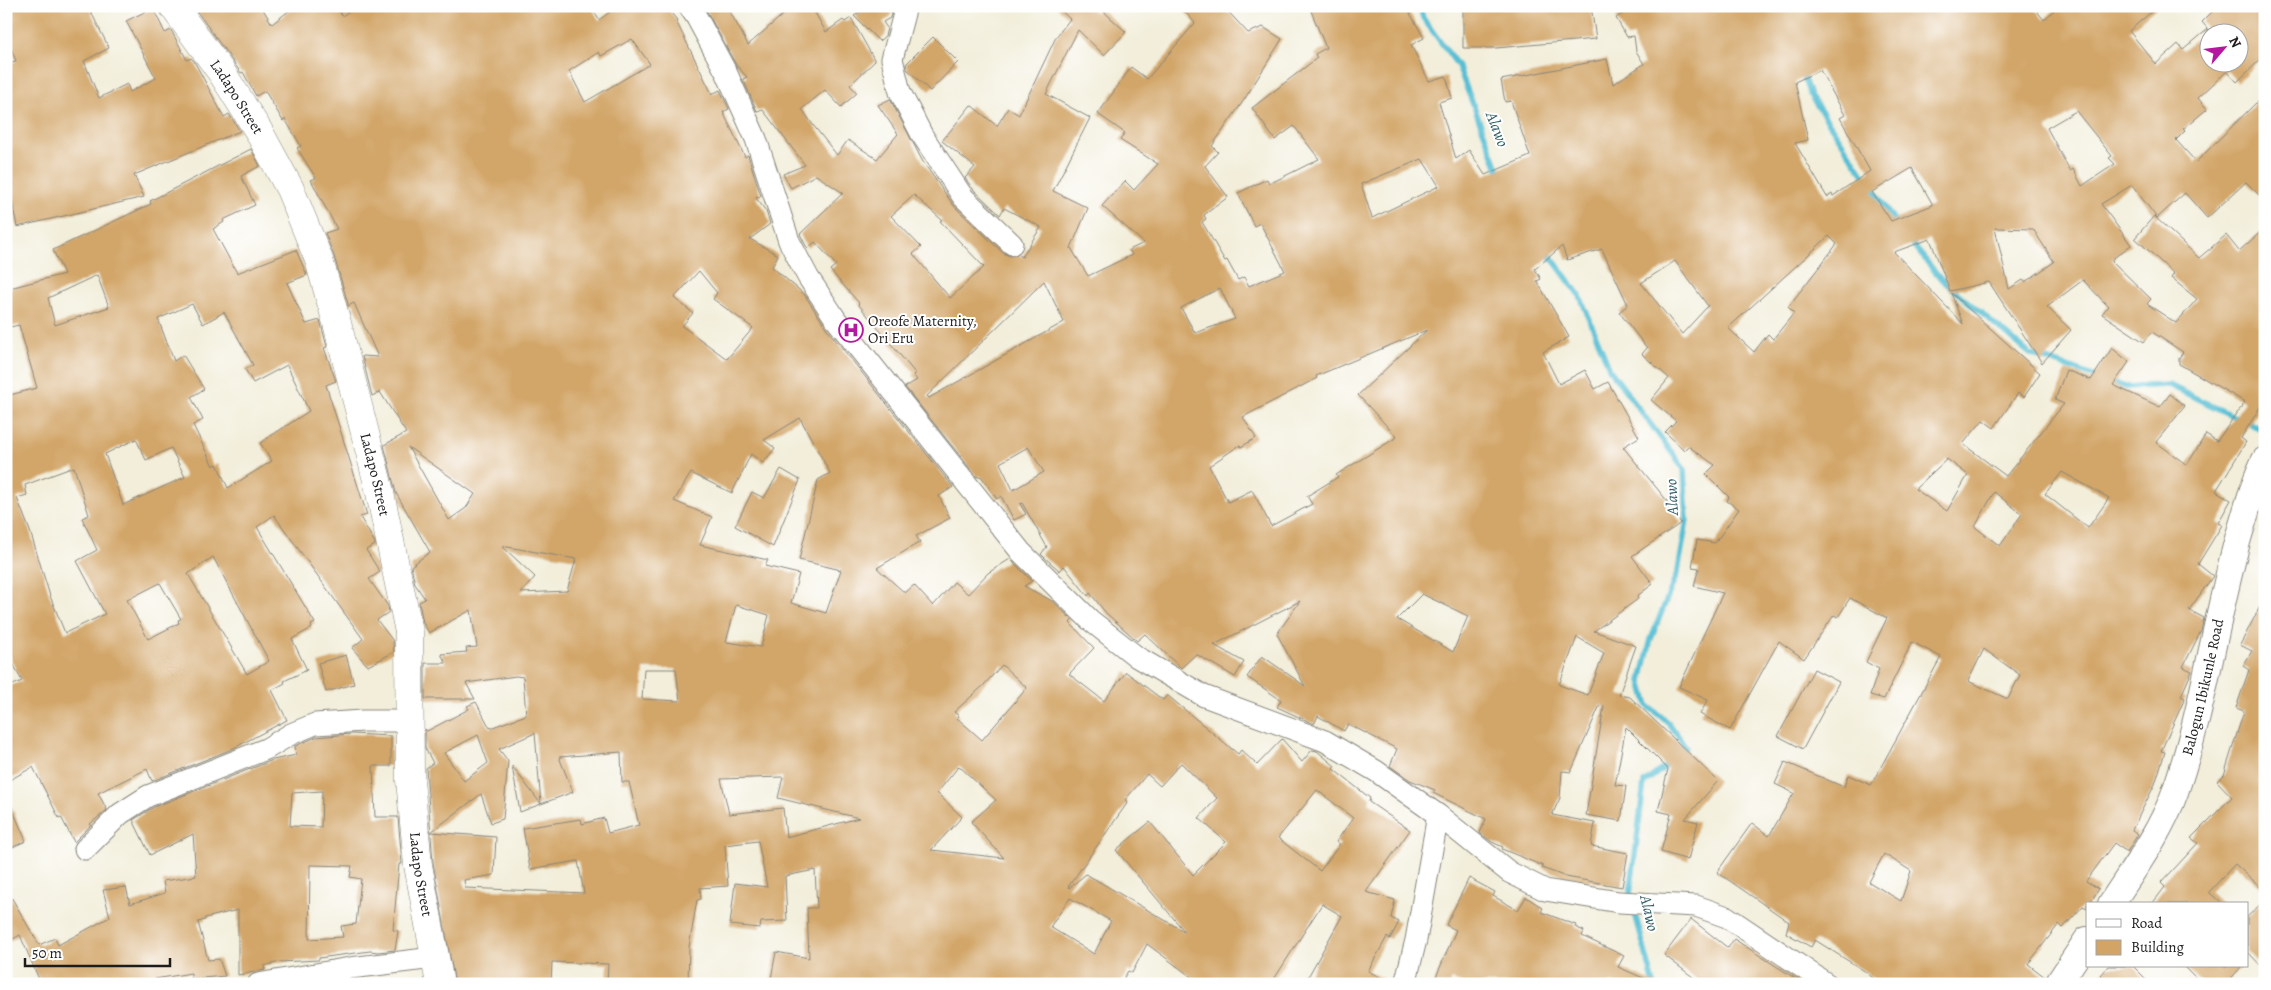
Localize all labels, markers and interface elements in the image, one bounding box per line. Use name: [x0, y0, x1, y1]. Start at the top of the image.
north arrow: [2198, 22, 2248, 72]
text: N: [2224, 33, 2246, 51]
street label: Ladapo Street: [205, 55, 268, 138]
water label: Alawo: [1480, 107, 1514, 150]
place label: Oreofe Maternity, Ori Eru: [868, 311, 977, 348]
hospital icon: Oreofe Maternity, Ori Eru: [838, 317, 864, 343]
street label: Ladapo Street: [355, 431, 395, 518]
water label: Alawo: [1660, 478, 1684, 517]
street label: Balogun Ibikunle Road: [2177, 616, 2229, 758]
street label: Ladapo Street: [405, 831, 437, 918]
water label: Alawo: [1634, 892, 1664, 933]
legend: [2086, 902, 2248, 968]
text: Road: [2131, 913, 2163, 933]
scale bar: [25, 935, 170, 967]
text: Building: [2131, 937, 2184, 957]
text: 50 m: [32, 943, 62, 963]

